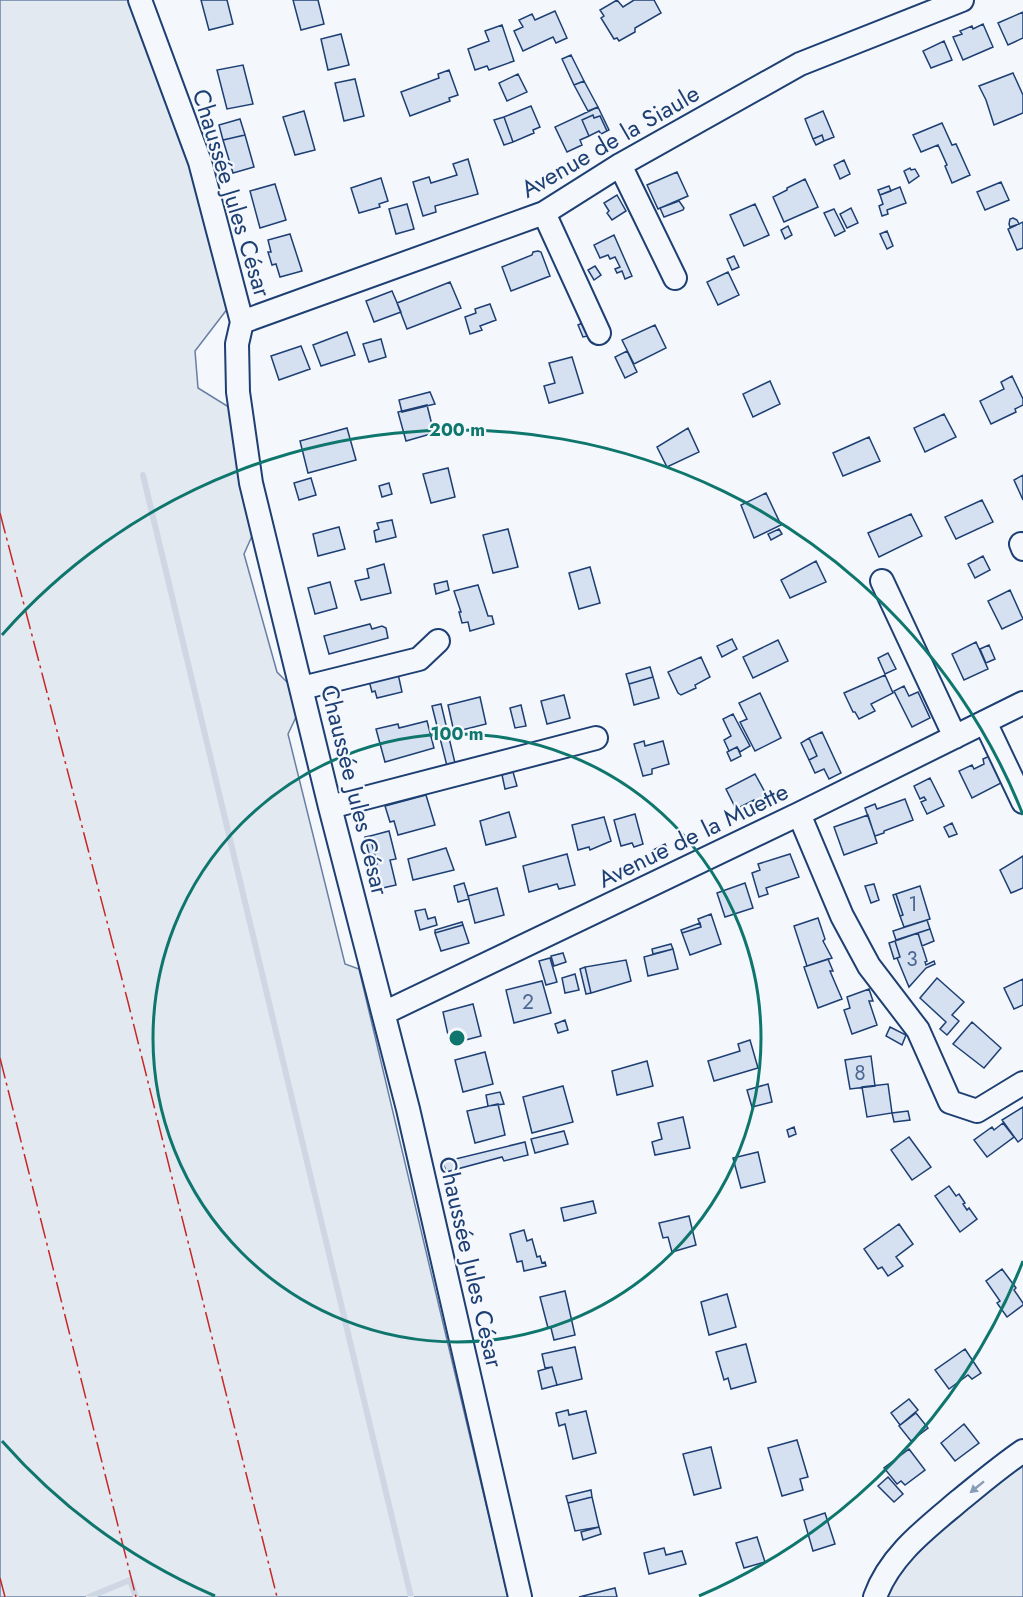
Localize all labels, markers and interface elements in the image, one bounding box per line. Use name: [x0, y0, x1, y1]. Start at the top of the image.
street label: Avenue de la Siaule: [514, 76, 706, 206]
street label: Chaussée Jules César: [184, 85, 281, 302]
text: 200 m: [429, 417, 485, 443]
street label: Chaussée Jules César: [312, 681, 398, 900]
text: 100 m: [430, 721, 484, 747]
street label: Avenue de la Muette: [592, 774, 794, 896]
house number: 1: [908, 889, 918, 919]
house number: 3: [906, 944, 918, 974]
house number: 2: [522, 987, 534, 1017]
centre of rings: [447, 1028, 467, 1048]
house number: 8: [854, 1058, 866, 1088]
street label: Chaussée Jules César: [430, 1153, 512, 1372]
one-way arrow: [969, 1480, 985, 1493]

